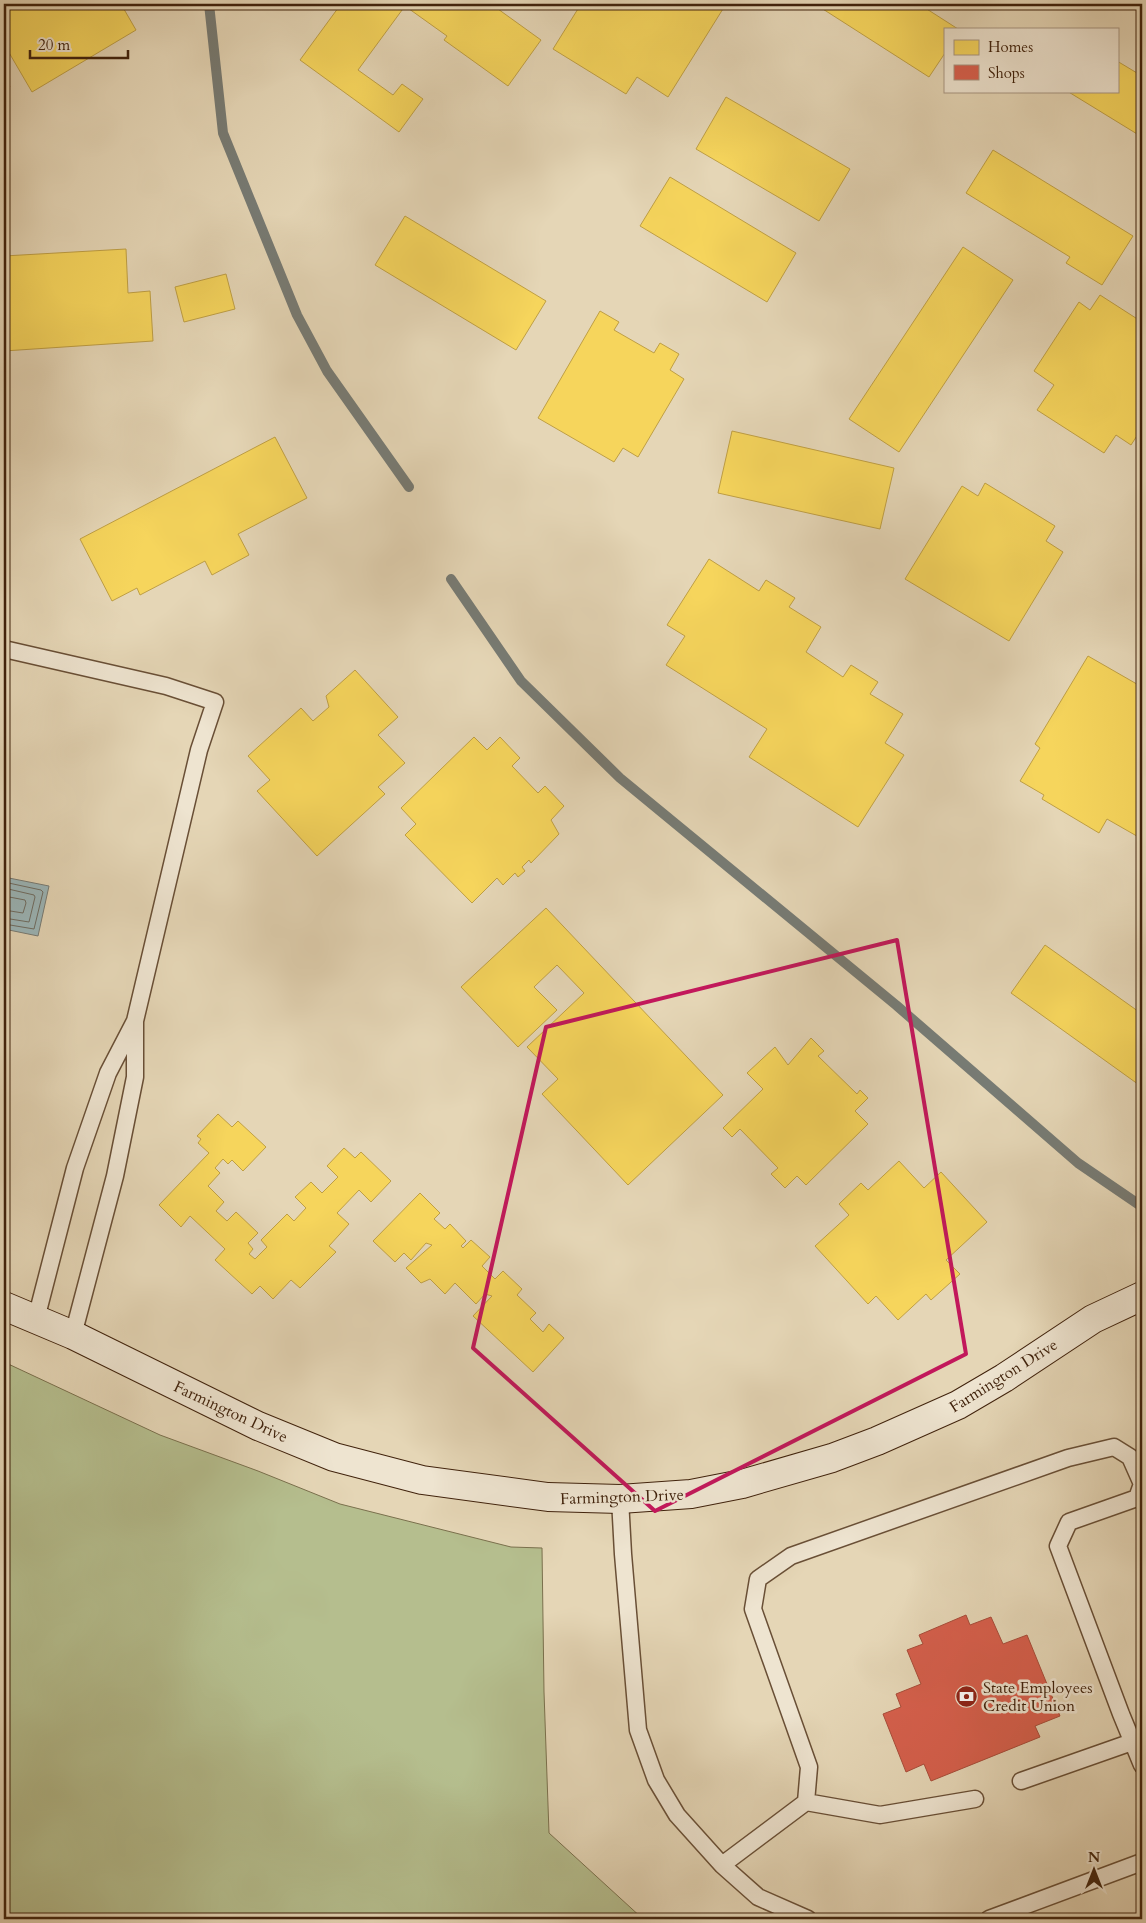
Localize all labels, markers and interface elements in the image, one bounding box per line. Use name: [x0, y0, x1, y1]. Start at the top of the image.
scale bar: [30, 28, 128, 60]
legend: [944, 28, 1118, 92]
text: 20 m: [38, 35, 70, 55]
text: Homes: [988, 37, 1033, 57]
text: Shops: [988, 63, 1025, 83]
street label: Farmington Drive: [945, 1334, 1062, 1418]
street label: Farmington Drive: [170, 1376, 291, 1448]
street label: Farmington Drive: [560, 1484, 684, 1510]
place label: State Employees Credit Union: [983, 1677, 1093, 1717]
bank icon: State Employees Credit Union: [955, 1684, 979, 1708]
north arrow: [1068, 1846, 1118, 1896]
text: N: [1088, 1848, 1100, 1867]

